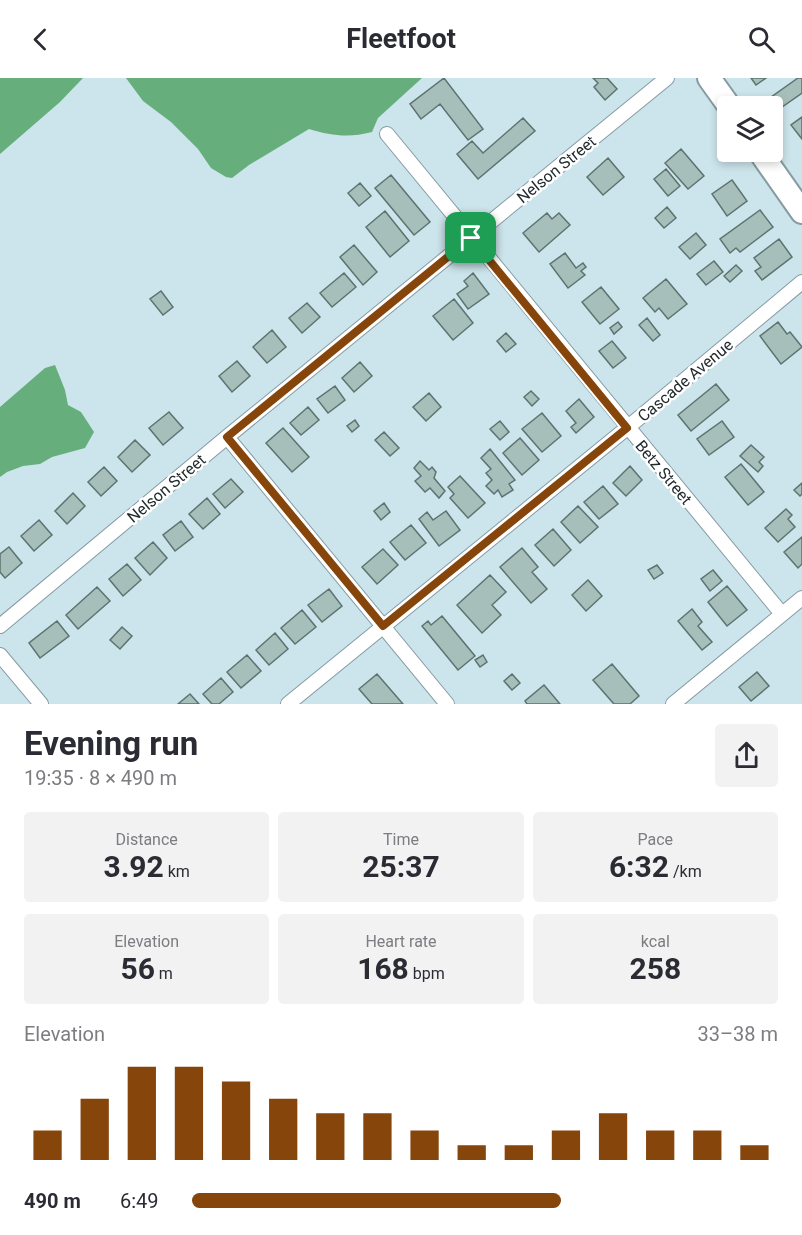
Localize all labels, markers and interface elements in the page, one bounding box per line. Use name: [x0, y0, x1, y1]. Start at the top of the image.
icon: back: [24, 23, 57, 56]
text: Fleetfoot: [346, 23, 456, 55]
icon: search: [745, 23, 778, 56]
map controls: [717, 96, 783, 162]
button: layers: [717, 96, 783, 162]
street label: Nelson Street: [513, 132, 600, 207]
pin: [445, 212, 496, 263]
icon: arrive: [454, 221, 487, 254]
street label: Cascade Avenue: [634, 335, 737, 426]
street label: Betz Street: [631, 436, 696, 508]
street label: Nelson Street: [123, 450, 209, 527]
text: Evening run: [24, 724, 198, 763]
button: share: [715, 724, 778, 787]
text: 19:35 · 8 × 490 m: [24, 766, 177, 790]
text: Distance: [116, 830, 178, 849]
text: Time: [383, 830, 419, 849]
text: Pace: [638, 830, 673, 849]
text: 3.92: [103, 849, 164, 884]
text: 25:37: [362, 849, 440, 884]
text: 6:32: [609, 849, 669, 884]
text: km: [164, 862, 190, 881]
text: /km: [669, 862, 702, 881]
text: Elevation: [114, 932, 179, 951]
text: Heart rate: [365, 932, 437, 951]
text: kcal: [641, 932, 670, 951]
text: 56: [120, 951, 155, 986]
text: 168: [357, 951, 409, 986]
text: 258: [630, 951, 681, 986]
text: m: [155, 964, 173, 983]
text: bpm: [409, 964, 445, 983]
text: Elevation: [24, 1022, 105, 1046]
text: 33–38 m: [697, 1022, 778, 1046]
text: 490 m: [24, 1189, 81, 1213]
text: 6:49: [120, 1189, 159, 1213]

